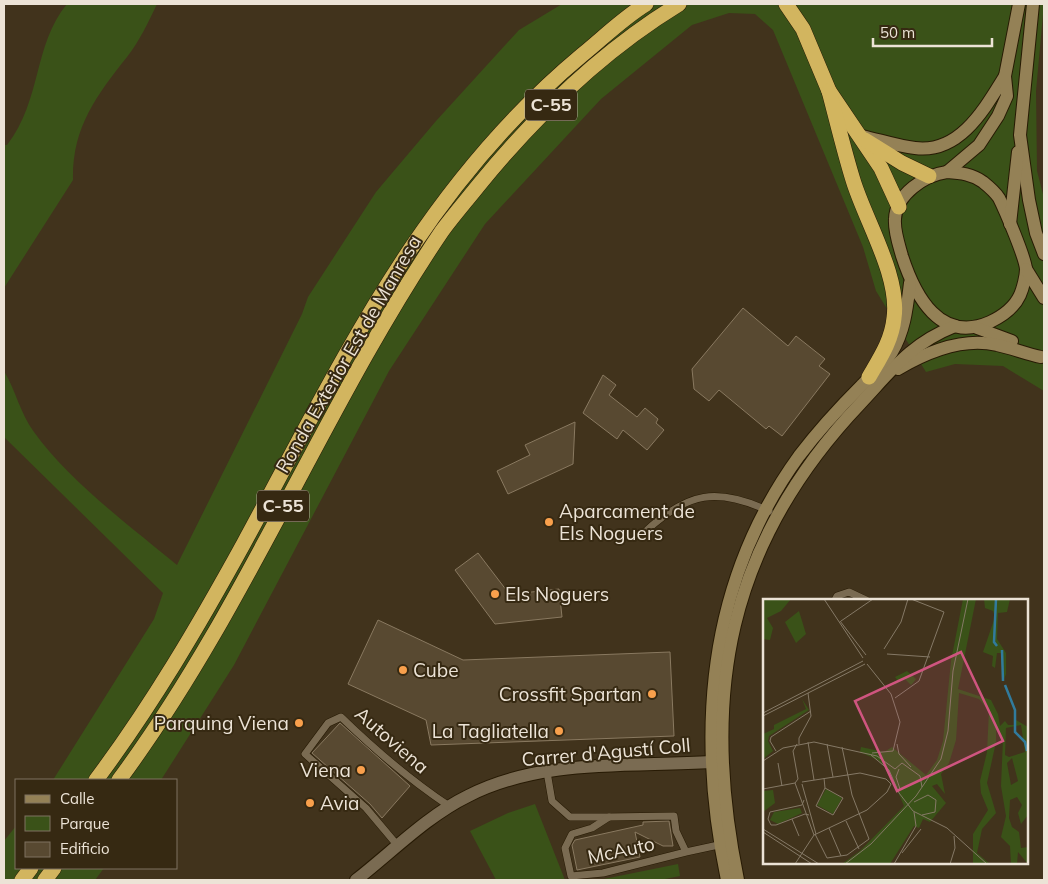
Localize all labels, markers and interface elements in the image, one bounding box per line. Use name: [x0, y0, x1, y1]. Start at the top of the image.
scale bar: [873, 15, 992, 47]
text: 50 m: [880, 23, 915, 42]
road number: C-55: [525, 90, 577, 120]
street label: Ronda Exterior Est de Manresa: [270, 231, 426, 477]
road number: C-55: [257, 491, 309, 522]
place label: Aparcament de Els Noguers: [559, 499, 695, 545]
marker: Aparcament de Els Noguers: [543, 516, 555, 528]
place label: Els Noguers: [505, 582, 609, 606]
marker: Els Noguers: [489, 588, 501, 600]
inset map: [763, 599, 1028, 864]
place label: Cube: [413, 658, 458, 682]
marker: Cube: [397, 664, 409, 676]
place label: Crossfit Spartan: [499, 682, 642, 706]
marker: Crossfit Spartan: [646, 688, 658, 700]
street label: Autoviena: [350, 702, 434, 778]
place label: Parquing Viena: [154, 711, 289, 735]
marker: Parquing Viena: [293, 717, 305, 729]
place label: La Tagliatella: [432, 719, 549, 743]
marker: La Tagliatella: [553, 725, 565, 737]
street label: Carrer d'Agustí Coll: [521, 733, 691, 771]
place label: Viena: [300, 758, 351, 782]
marker: Viena: [355, 764, 367, 776]
legend: [15, 779, 178, 869]
text: Calle: [60, 789, 94, 808]
place label: Avia: [320, 791, 359, 815]
marker: Avia: [304, 797, 316, 809]
text: Parque: [60, 814, 110, 833]
street label: McAuto: [585, 831, 657, 869]
text: Edificio: [60, 839, 110, 858]

